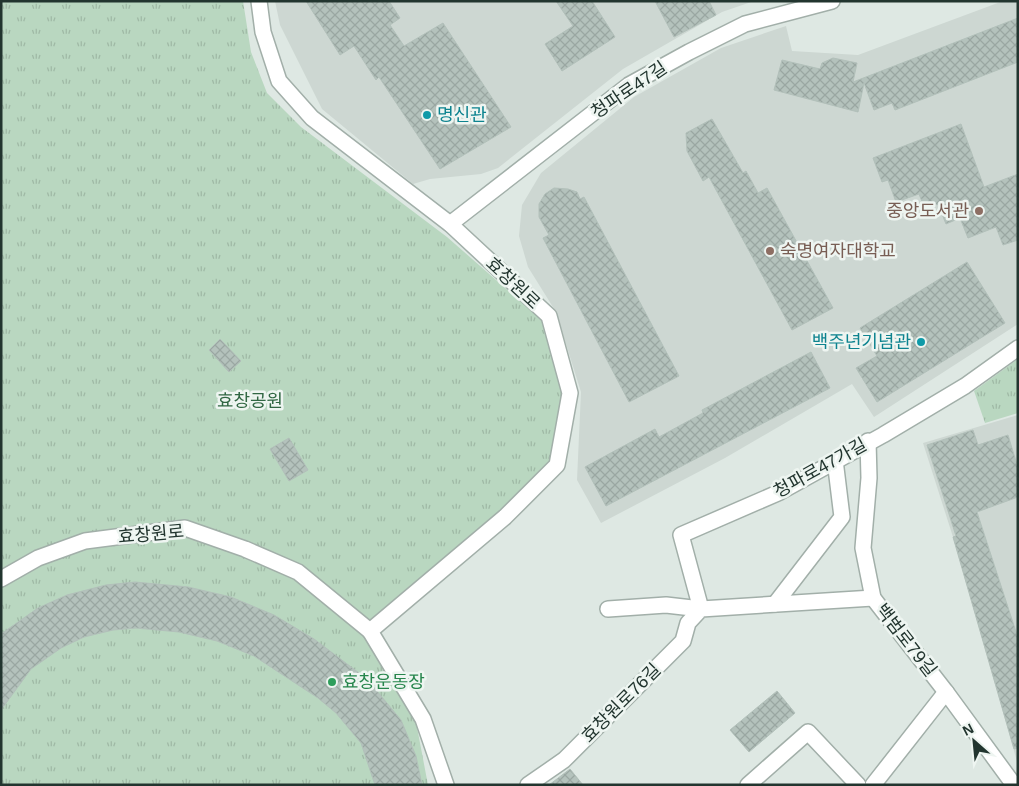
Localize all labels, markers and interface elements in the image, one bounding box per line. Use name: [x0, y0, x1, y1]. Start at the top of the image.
street label: 청파로47길: [588, 58, 670, 122]
place label: 명신관: [437, 105, 487, 125]
marker: 명신관: [421, 109, 433, 121]
place label: 중앙도서관: [886, 201, 969, 221]
marker: 중앙도서관: [973, 205, 985, 217]
place label: 숙명여자대학교: [780, 241, 896, 261]
marker: 숙명여자대학교: [764, 245, 776, 257]
street label: 효창원로: [482, 253, 544, 313]
place label: 백주년기념관: [812, 332, 911, 352]
marker: 백주년기념관: [915, 336, 927, 348]
park label: 효창공원: [217, 391, 283, 411]
street label: 청파로47가길: [770, 434, 870, 502]
street label: 효창원로: [117, 521, 185, 547]
street label: 백범로79길: [872, 600, 940, 680]
street label: 효창원로76길: [578, 660, 664, 746]
place label: 효창운동장: [342, 672, 425, 692]
marker: 효창운동장: [326, 676, 338, 688]
north arrow: [949, 716, 999, 766]
text: N: [960, 720, 976, 739]

